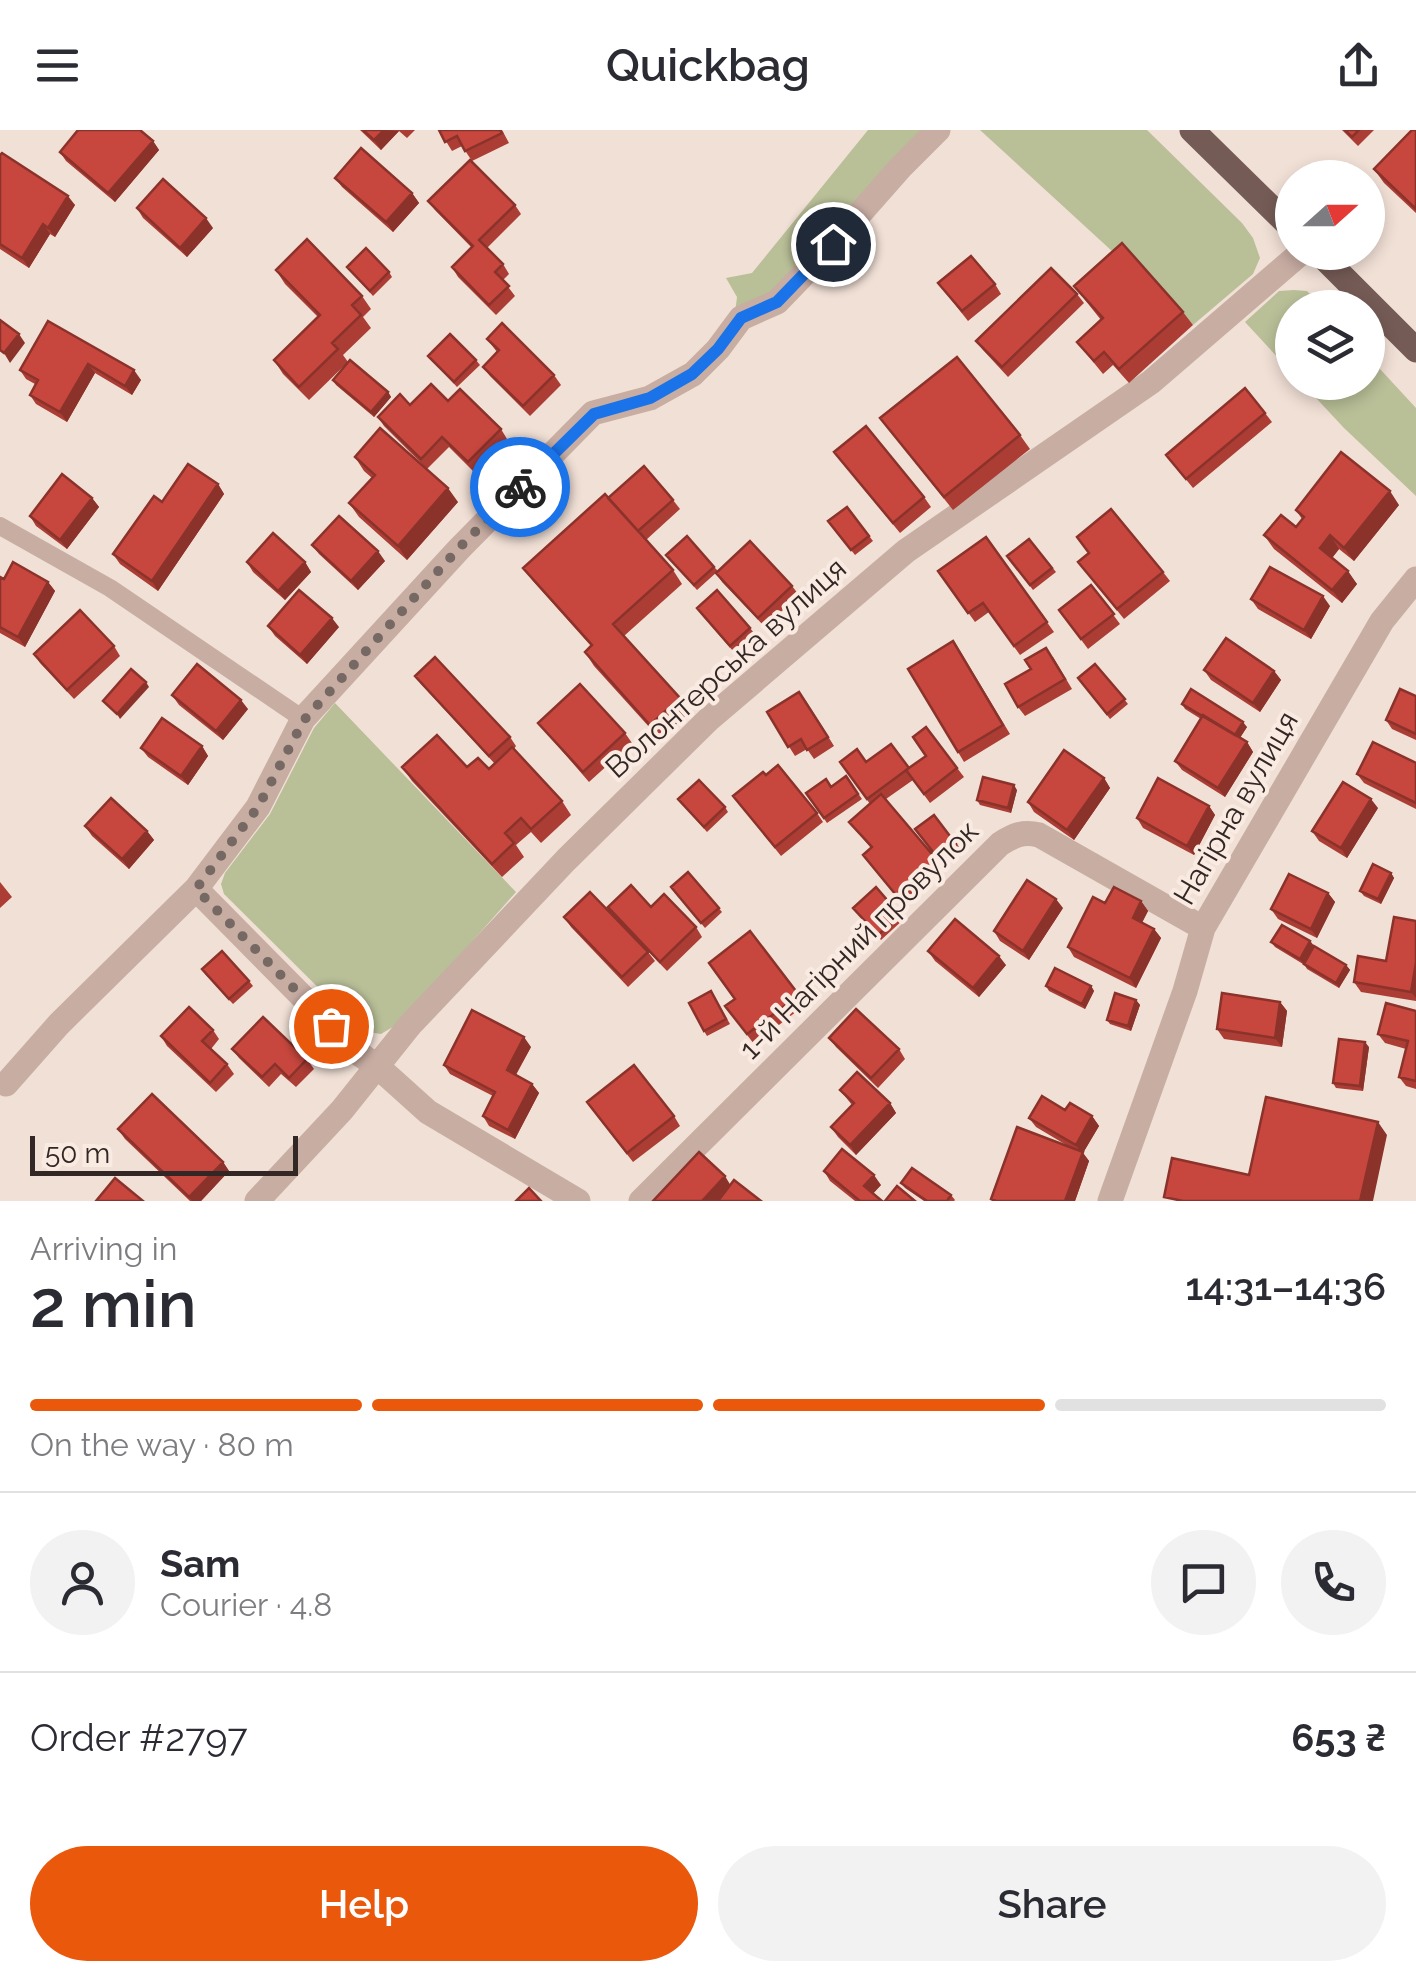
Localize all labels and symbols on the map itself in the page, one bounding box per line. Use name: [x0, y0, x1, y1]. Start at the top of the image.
north arrow: [1275, 160, 1385, 270]
pin: [791, 202, 876, 287]
courier: [470, 437, 570, 537]
street label: Волонтерська вулиця: [598, 550, 853, 785]
street label: Нагірна вулиця: [1166, 705, 1305, 911]
street label: 1-й Нагірний провулок: [732, 813, 985, 1066]
pin: [289, 984, 374, 1069]
scale bar: [30, 1131, 298, 1176]

